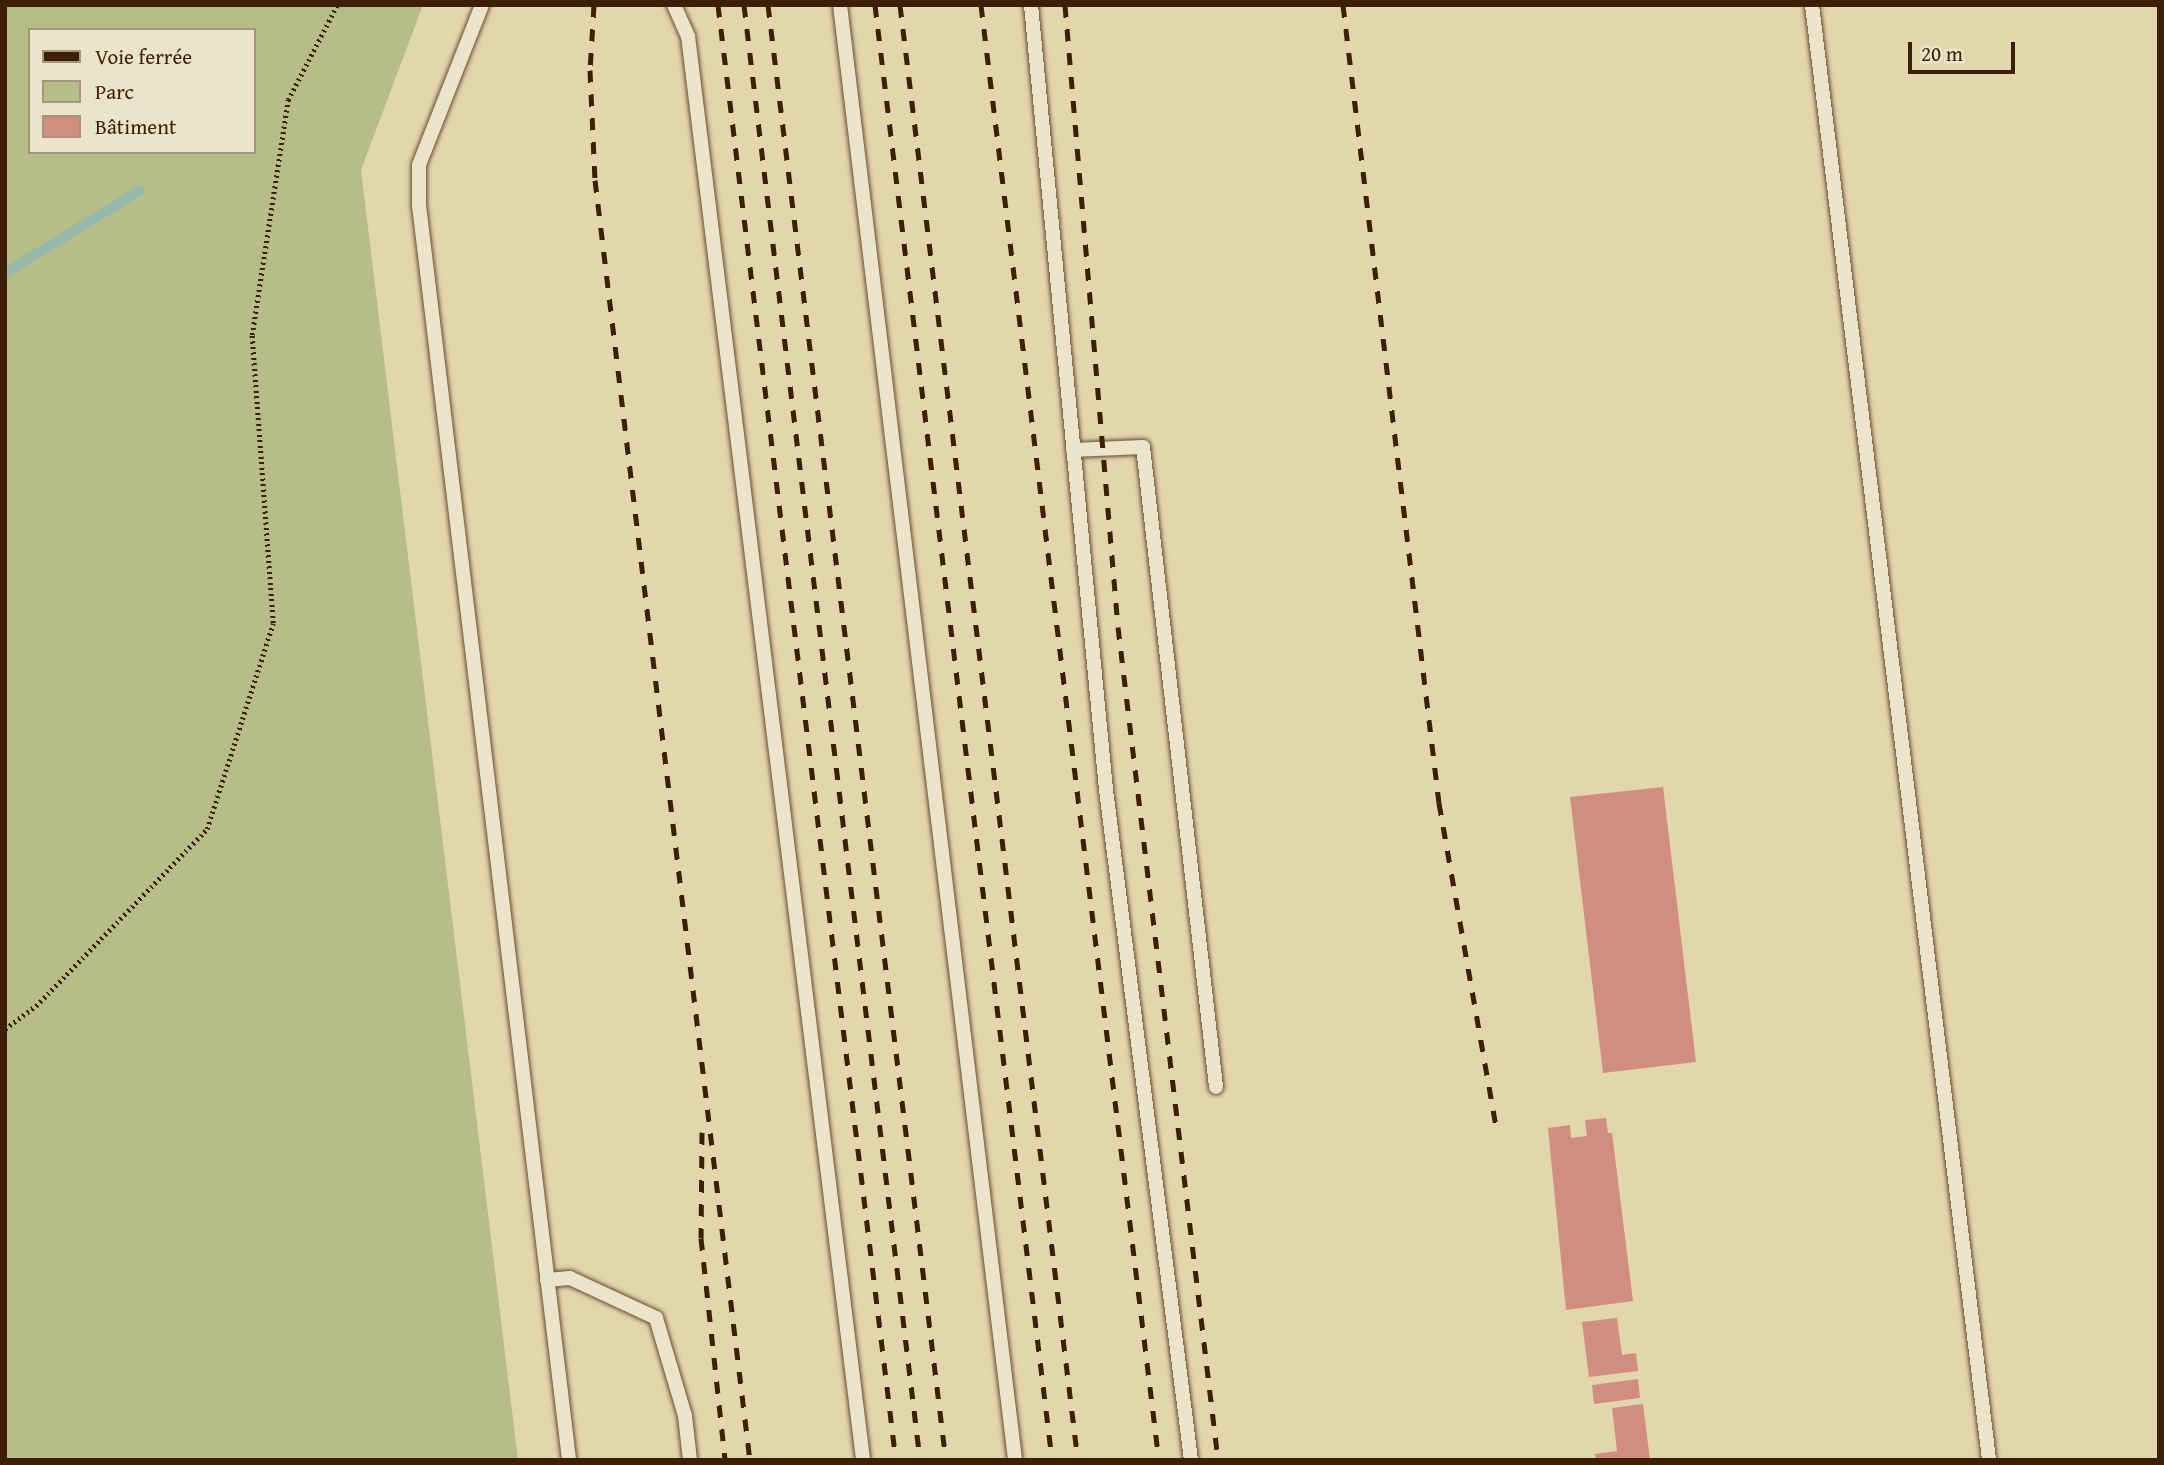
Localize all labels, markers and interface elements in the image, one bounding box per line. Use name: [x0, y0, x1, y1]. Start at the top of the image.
legend: [28, 28, 256, 154]
scale bar: [1912, 28, 2019, 72]
text: 20 m: [1921, 38, 1963, 69]
text: Voie ferrée: [95, 41, 192, 72]
text: Parc: [95, 76, 134, 107]
text: Bâtiment: [95, 111, 176, 142]

